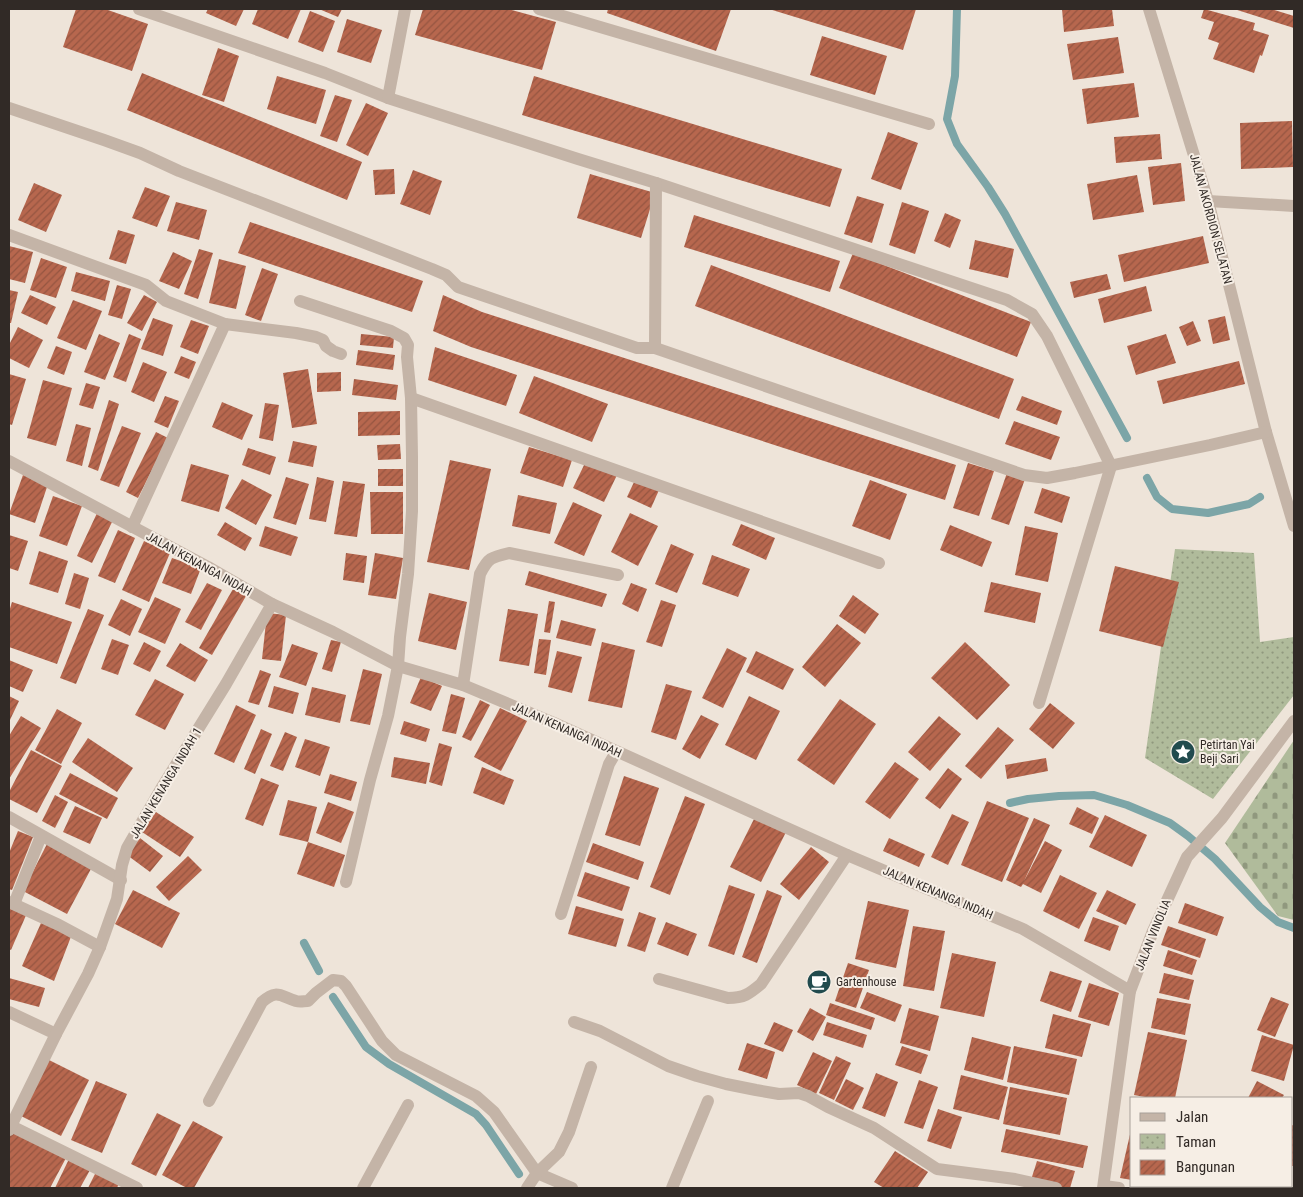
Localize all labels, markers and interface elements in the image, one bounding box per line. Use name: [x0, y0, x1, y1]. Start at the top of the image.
street label: JALAN AKORDION SELATAN: [1187, 152, 1235, 286]
street label: JALAN KENANGA INDAH: [144, 529, 254, 599]
street label: JALAN KENANGA INDAH: [510, 700, 624, 760]
street label: JALAN KENANGA INDAH 1: [127, 725, 205, 841]
place label: Petirtan Yai Beji Sari: [1200, 738, 1255, 766]
place icon: Petirtan Yai Beji Sari: [1170, 739, 1196, 765]
street label: JALAN KENANGA INDAH: [881, 863, 995, 923]
street label: JALAN VINOLIA: [1132, 897, 1174, 973]
cafe icon: Gartenhouse: [806, 969, 832, 995]
place label: Gartenhouse: [836, 975, 897, 989]
legend: [1130, 1097, 1293, 1187]
text: Jalan: [1176, 1108, 1208, 1126]
text: Taman: [1176, 1133, 1216, 1151]
text: Bangunan: [1176, 1158, 1235, 1176]

